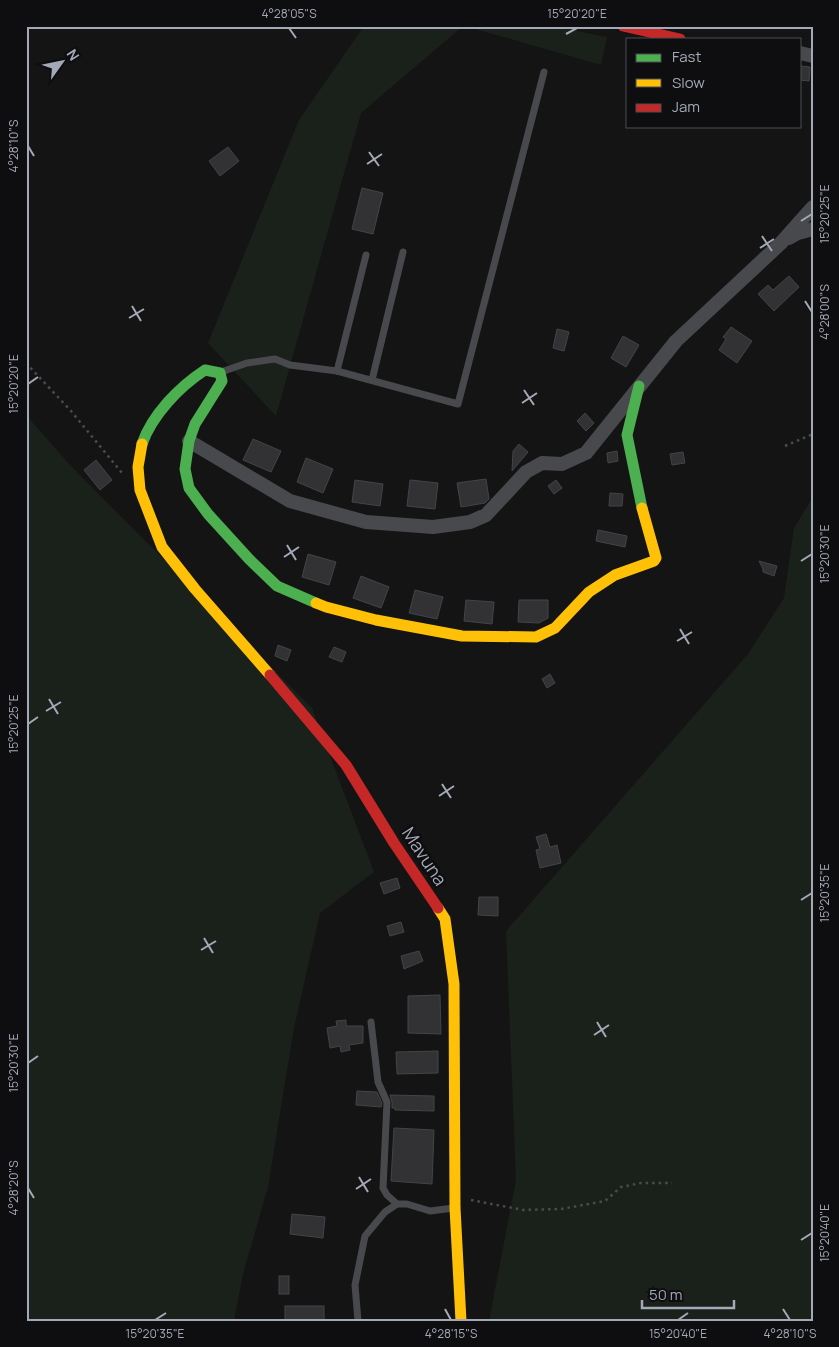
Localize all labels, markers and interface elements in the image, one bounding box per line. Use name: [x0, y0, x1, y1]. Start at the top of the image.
text: 4°28'05"S: [261, 5, 317, 22]
text: 15°20'20"E: [547, 5, 607, 22]
north arrow: [38, 38, 88, 88]
legend: [626, 38, 802, 128]
text: N: [63, 45, 84, 64]
text: Fast: [672, 46, 701, 67]
text: Slow: [672, 72, 705, 93]
text: Jam: [672, 96, 700, 117]
text: 4°28'10"S: [5, 120, 22, 172]
text: 15°20'25"E: [816, 184, 833, 244]
text: 4°28'00"S: [816, 284, 833, 340]
text: 15°20'20"E: [5, 354, 22, 414]
text: 15°20'30"E: [816, 524, 833, 584]
text: 15°20'25"E: [5, 694, 22, 754]
street label: Mavuna: [397, 822, 453, 890]
text: 15°20'35"E: [816, 863, 833, 922]
text: 15°20'30"E: [5, 1033, 22, 1093]
text: 4°28'20"S: [5, 1160, 22, 1216]
text: 15°20'40"E: [816, 1204, 833, 1262]
scale bar: [642, 1277, 734, 1309]
text: 50 m: [649, 1284, 683, 1305]
text: 15°20'35"E: [126, 1325, 185, 1342]
text: 4°28'15"S: [425, 1325, 477, 1342]
text: 15°20'40"E: [649, 1325, 707, 1342]
text: 4°28'10"S: [764, 1325, 816, 1342]

